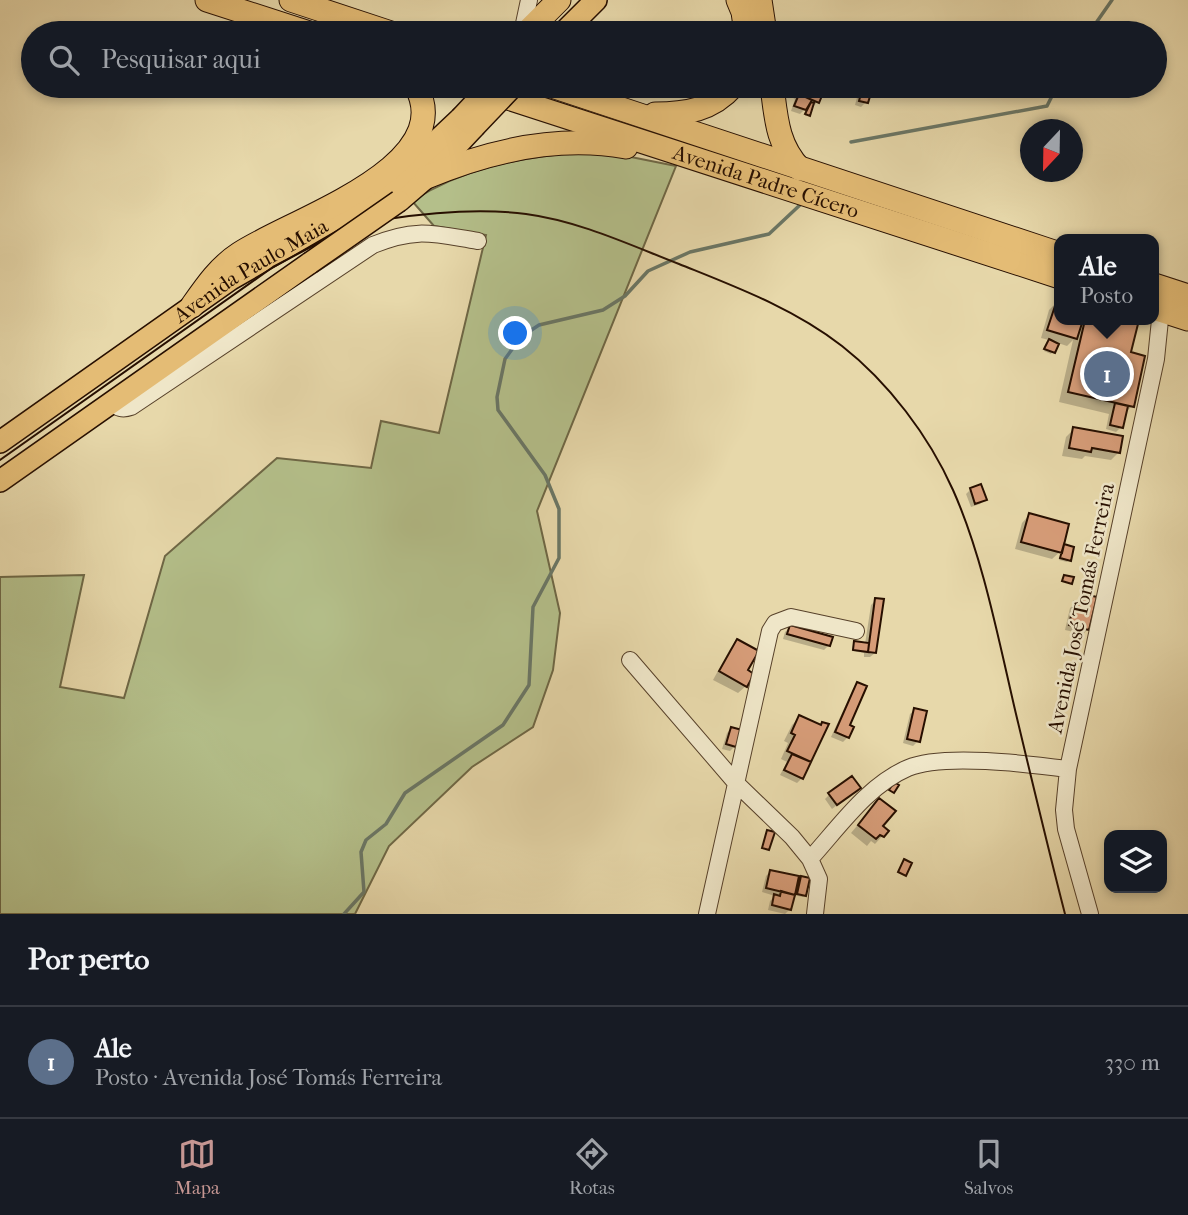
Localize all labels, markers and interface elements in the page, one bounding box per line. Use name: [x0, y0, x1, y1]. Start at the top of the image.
search box: [21, 21, 1167, 98]
icon: search: [45, 41, 83, 79]
text: Pesquisar aqui: [101, 44, 261, 75]
north arrow: [1020, 119, 1083, 182]
street label: Avenida Padre Cícero: [669, 140, 862, 223]
street label: Avenida Paulo Maia: [168, 213, 332, 328]
popup: [1054, 234, 1159, 325]
text: Ale: [1080, 251, 1117, 282]
text: Posto: [1080, 282, 1133, 309]
your location: [498, 316, 532, 350]
pin: 1: [1084, 348, 1130, 400]
street label: Avenida José Tomás Ferreira: [1043, 481, 1119, 736]
map controls: [1104, 830, 1167, 893]
button: layers: [1104, 830, 1167, 893]
text: Por perto: [28, 942, 150, 977]
text: Ale: [95, 1033, 132, 1064]
text: 1: [47, 1049, 55, 1076]
text: 330 m: [1104, 1049, 1160, 1076]
text: Posto · Avenida José Tomás Ferreira: [95, 1064, 442, 1091]
tab: Mapa: [175, 1135, 220, 1199]
tab: Rotas: [569, 1135, 615, 1199]
tab: Salvos: [964, 1135, 1013, 1199]

